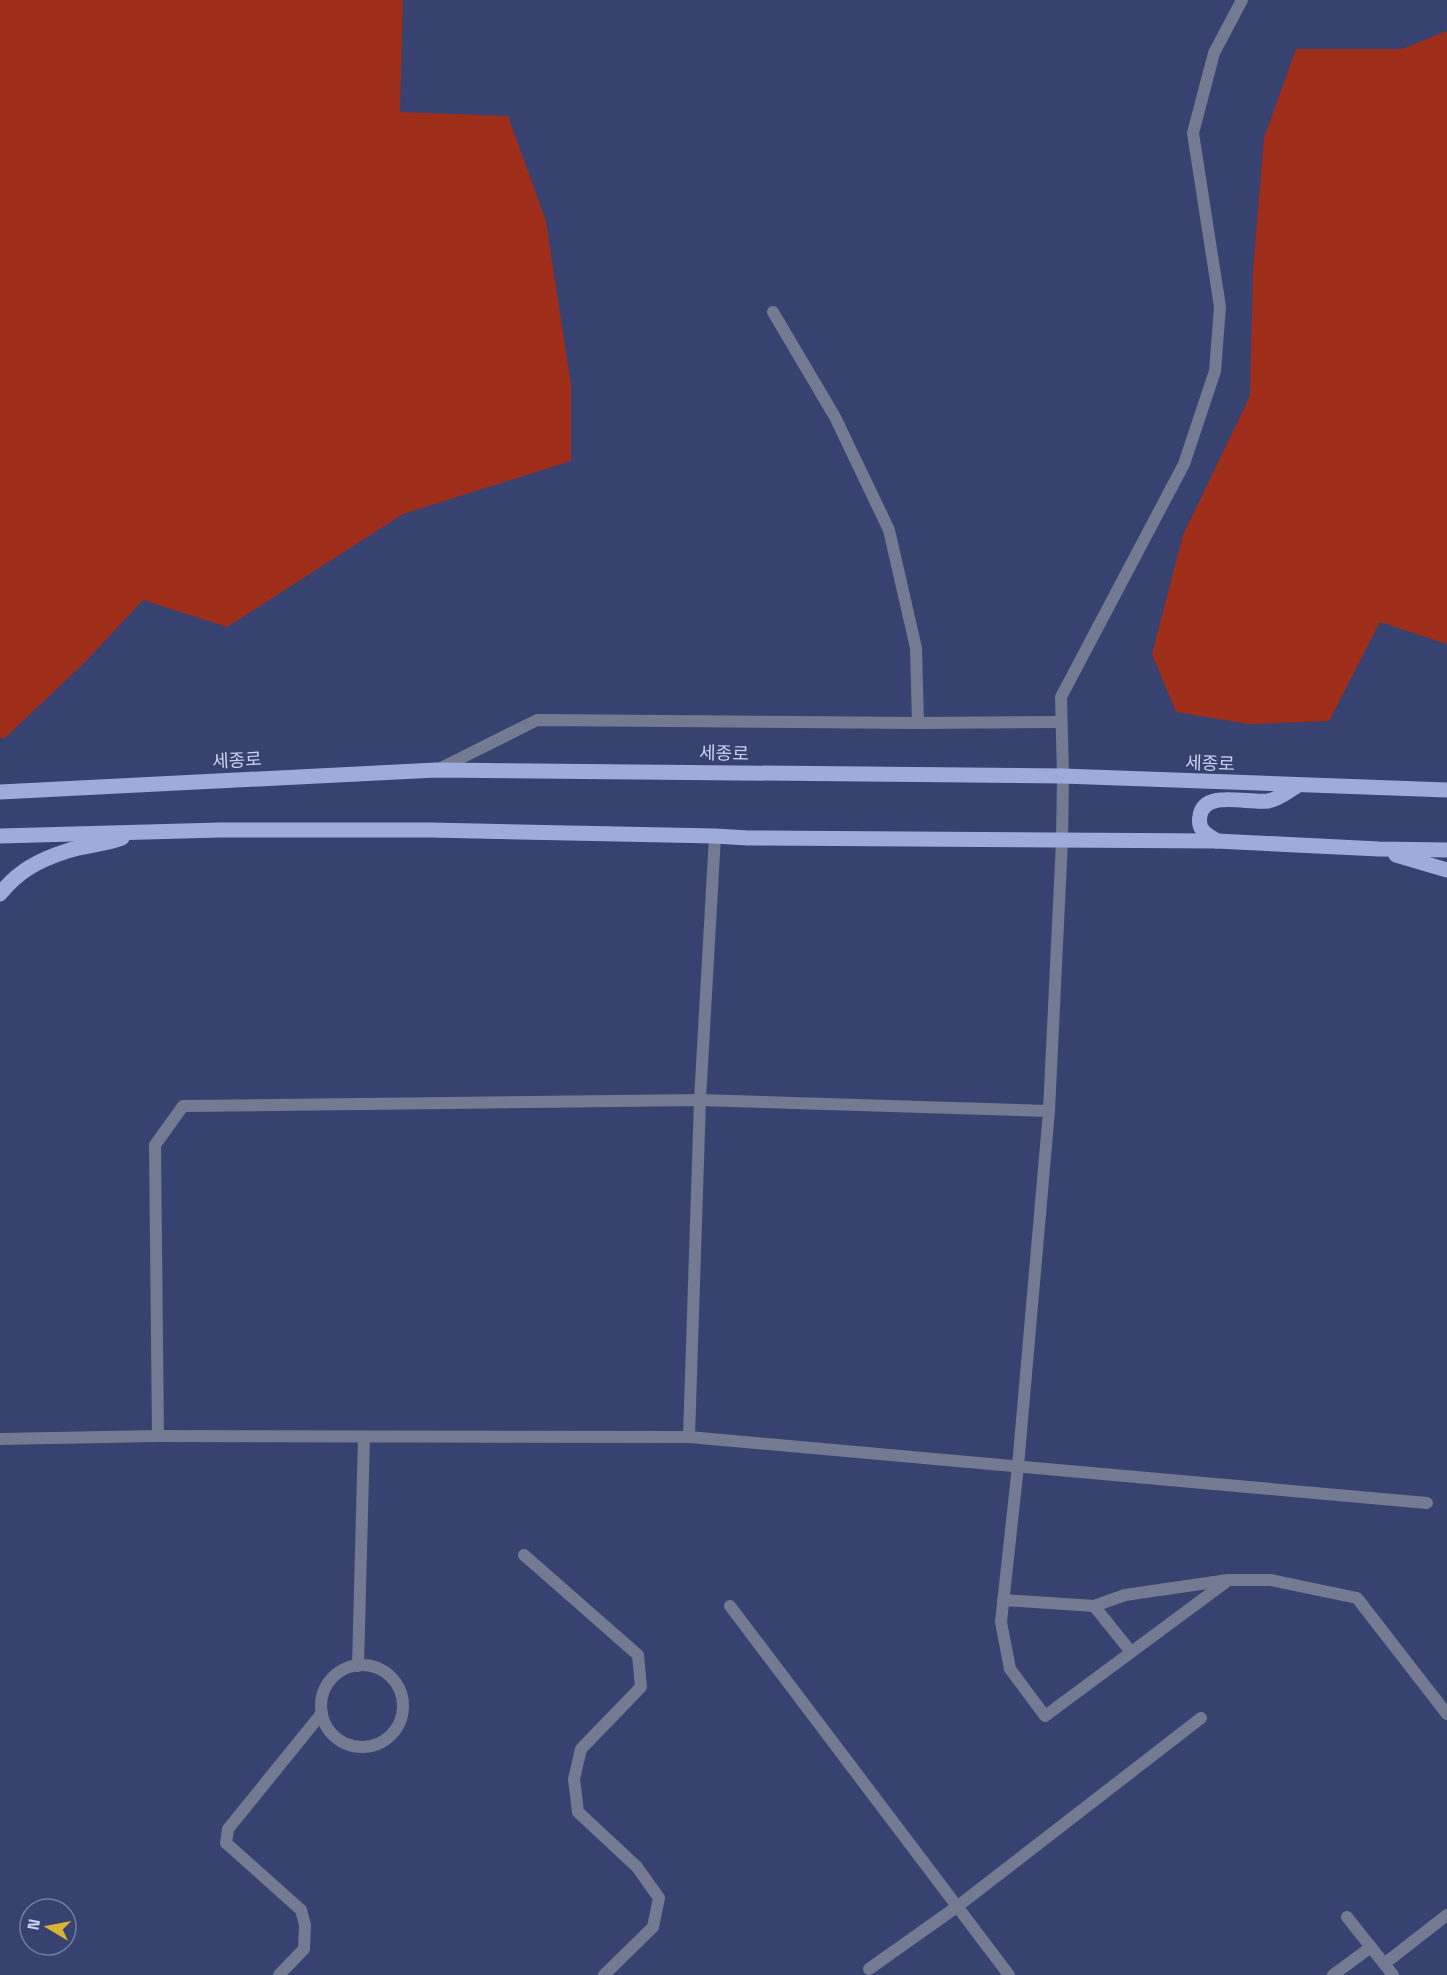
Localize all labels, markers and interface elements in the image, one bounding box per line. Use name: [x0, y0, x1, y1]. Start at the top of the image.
street label: 세종로: [699, 741, 749, 765]
street label: 세종로: [212, 747, 262, 773]
street label: 세종로: [1185, 751, 1235, 775]
north arrow: [18, 1897, 78, 1957]
text: N: [22, 1917, 45, 1932]

